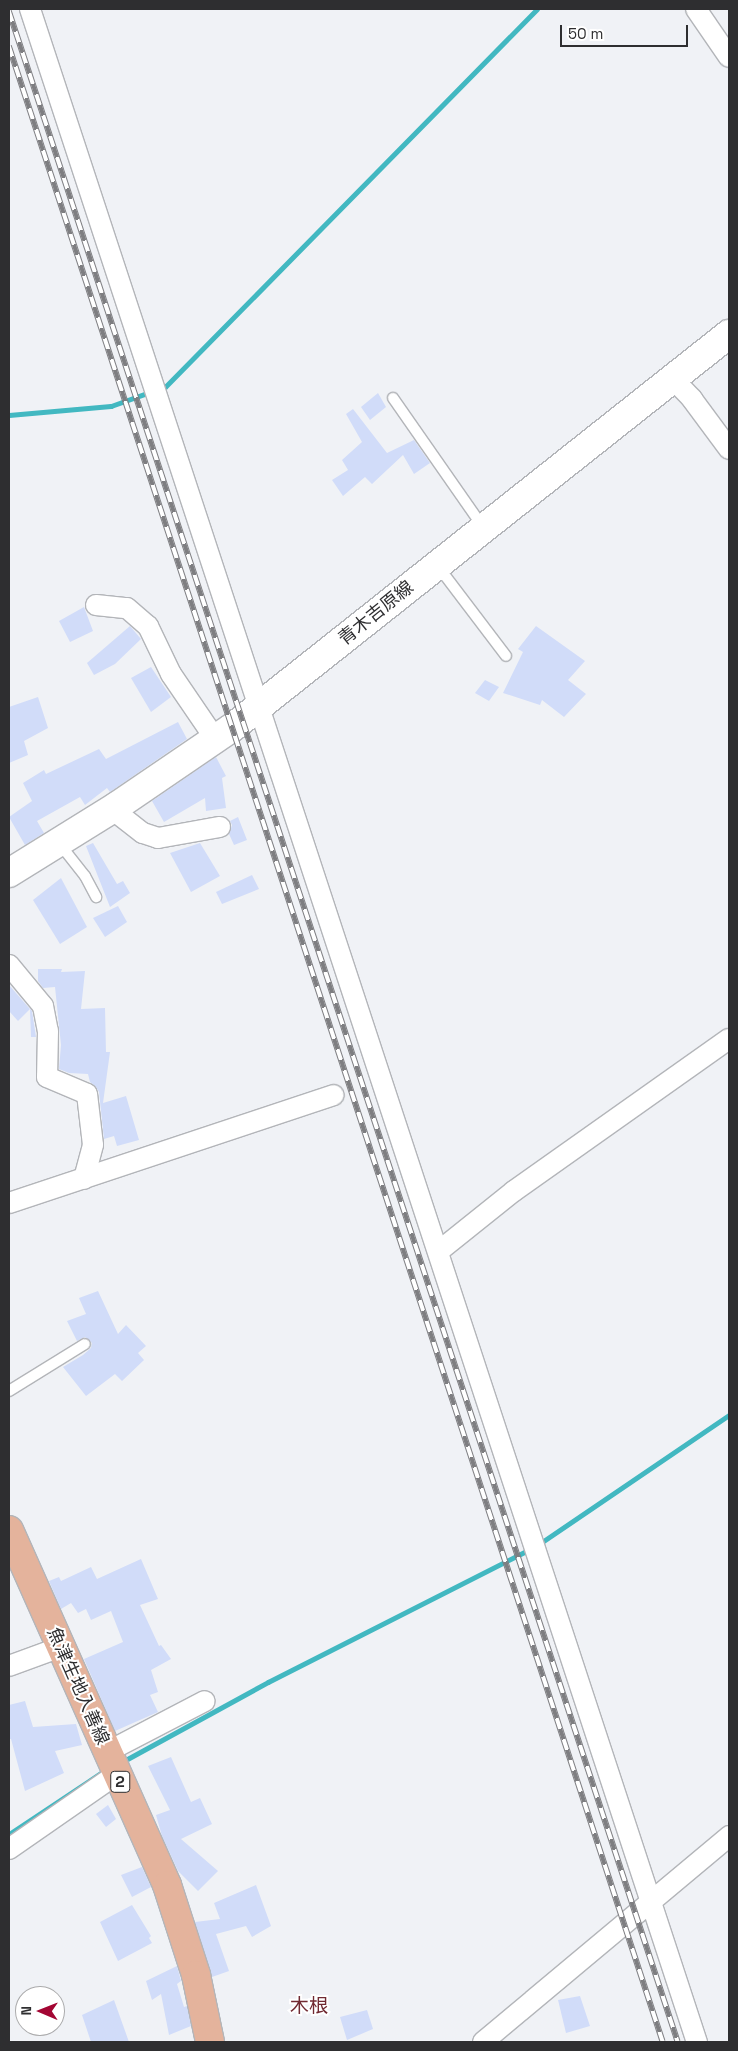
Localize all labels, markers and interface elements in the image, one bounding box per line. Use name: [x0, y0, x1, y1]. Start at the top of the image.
scale bar: [563, 15, 690, 47]
text: 50 m: [568, 24, 603, 43]
street label: 青木吉原線: [334, 576, 418, 650]
street label: 魚津生地入善線: [43, 1624, 113, 1748]
road number: 2: [110, 1768, 130, 1795]
north arrow: [15, 1986, 65, 2036]
district label: 木根: [290, 1995, 328, 2017]
text: N: [17, 2006, 35, 2016]

